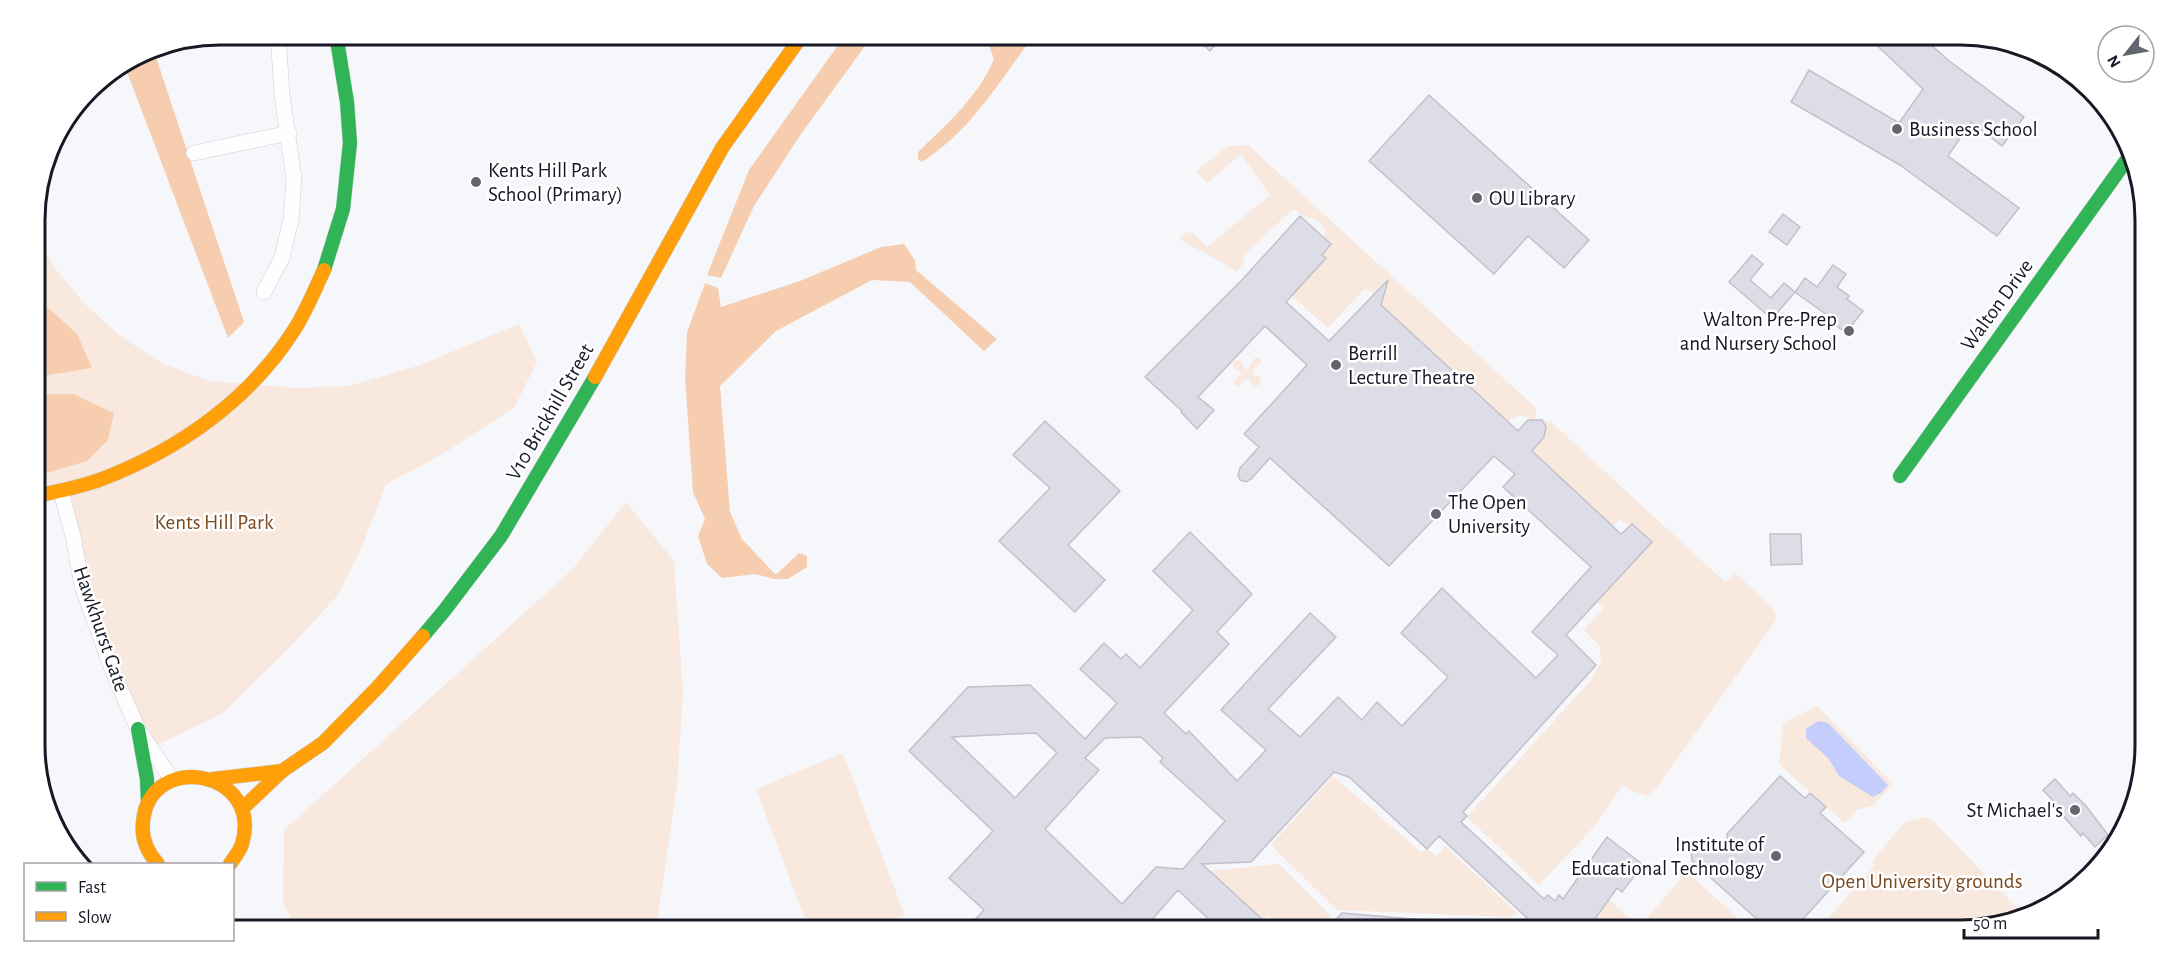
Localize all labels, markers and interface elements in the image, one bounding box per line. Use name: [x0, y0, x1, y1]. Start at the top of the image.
north arrow: [2096, 24, 2156, 84]
text: N: [2104, 52, 2124, 70]
place label: Business School: [1909, 119, 2038, 140]
marker: Business School: [1890, 122, 1904, 136]
place label: Kents Hill Park School (Primary): [488, 160, 623, 205]
marker: Kents Hill Park School (Primary): [469, 175, 483, 189]
place label: OU Library: [1489, 188, 1575, 209]
marker: OU Library: [1470, 191, 1484, 205]
street label: Walton Drive: [1957, 256, 2037, 354]
place label: Walton Pre-Prep and Nursery School: [1680, 309, 1837, 354]
marker: Walton Pre-Prep and Nursery School: [1842, 324, 1856, 338]
street label: V10 Brickhill Street: [503, 340, 598, 484]
place label: Berrill Lecture Theatre: [1348, 343, 1475, 388]
marker: Berrill Lecture Theatre: [1329, 358, 1343, 372]
place label: The Open University: [1448, 492, 1530, 537]
marker: The Open University: [1429, 507, 1443, 521]
park label: Kents Hill Park: [155, 512, 274, 533]
street label: Hawkhurst Gate: [70, 563, 132, 695]
place label: St Michael's: [1966, 800, 2063, 821]
marker: St Michael's: [2068, 803, 2082, 817]
place label: Institute of Educational Technology: [1571, 834, 1766, 879]
marker: Institute of Educational Technology: [1769, 849, 1783, 863]
legend: [24, 863, 234, 941]
park label: Open University grounds: [1822, 871, 2022, 892]
text: Fast: [78, 879, 106, 897]
scale bar: [1964, 902, 2098, 940]
text: Slow: [78, 909, 111, 927]
text: 50 m: [1973, 915, 2007, 933]

